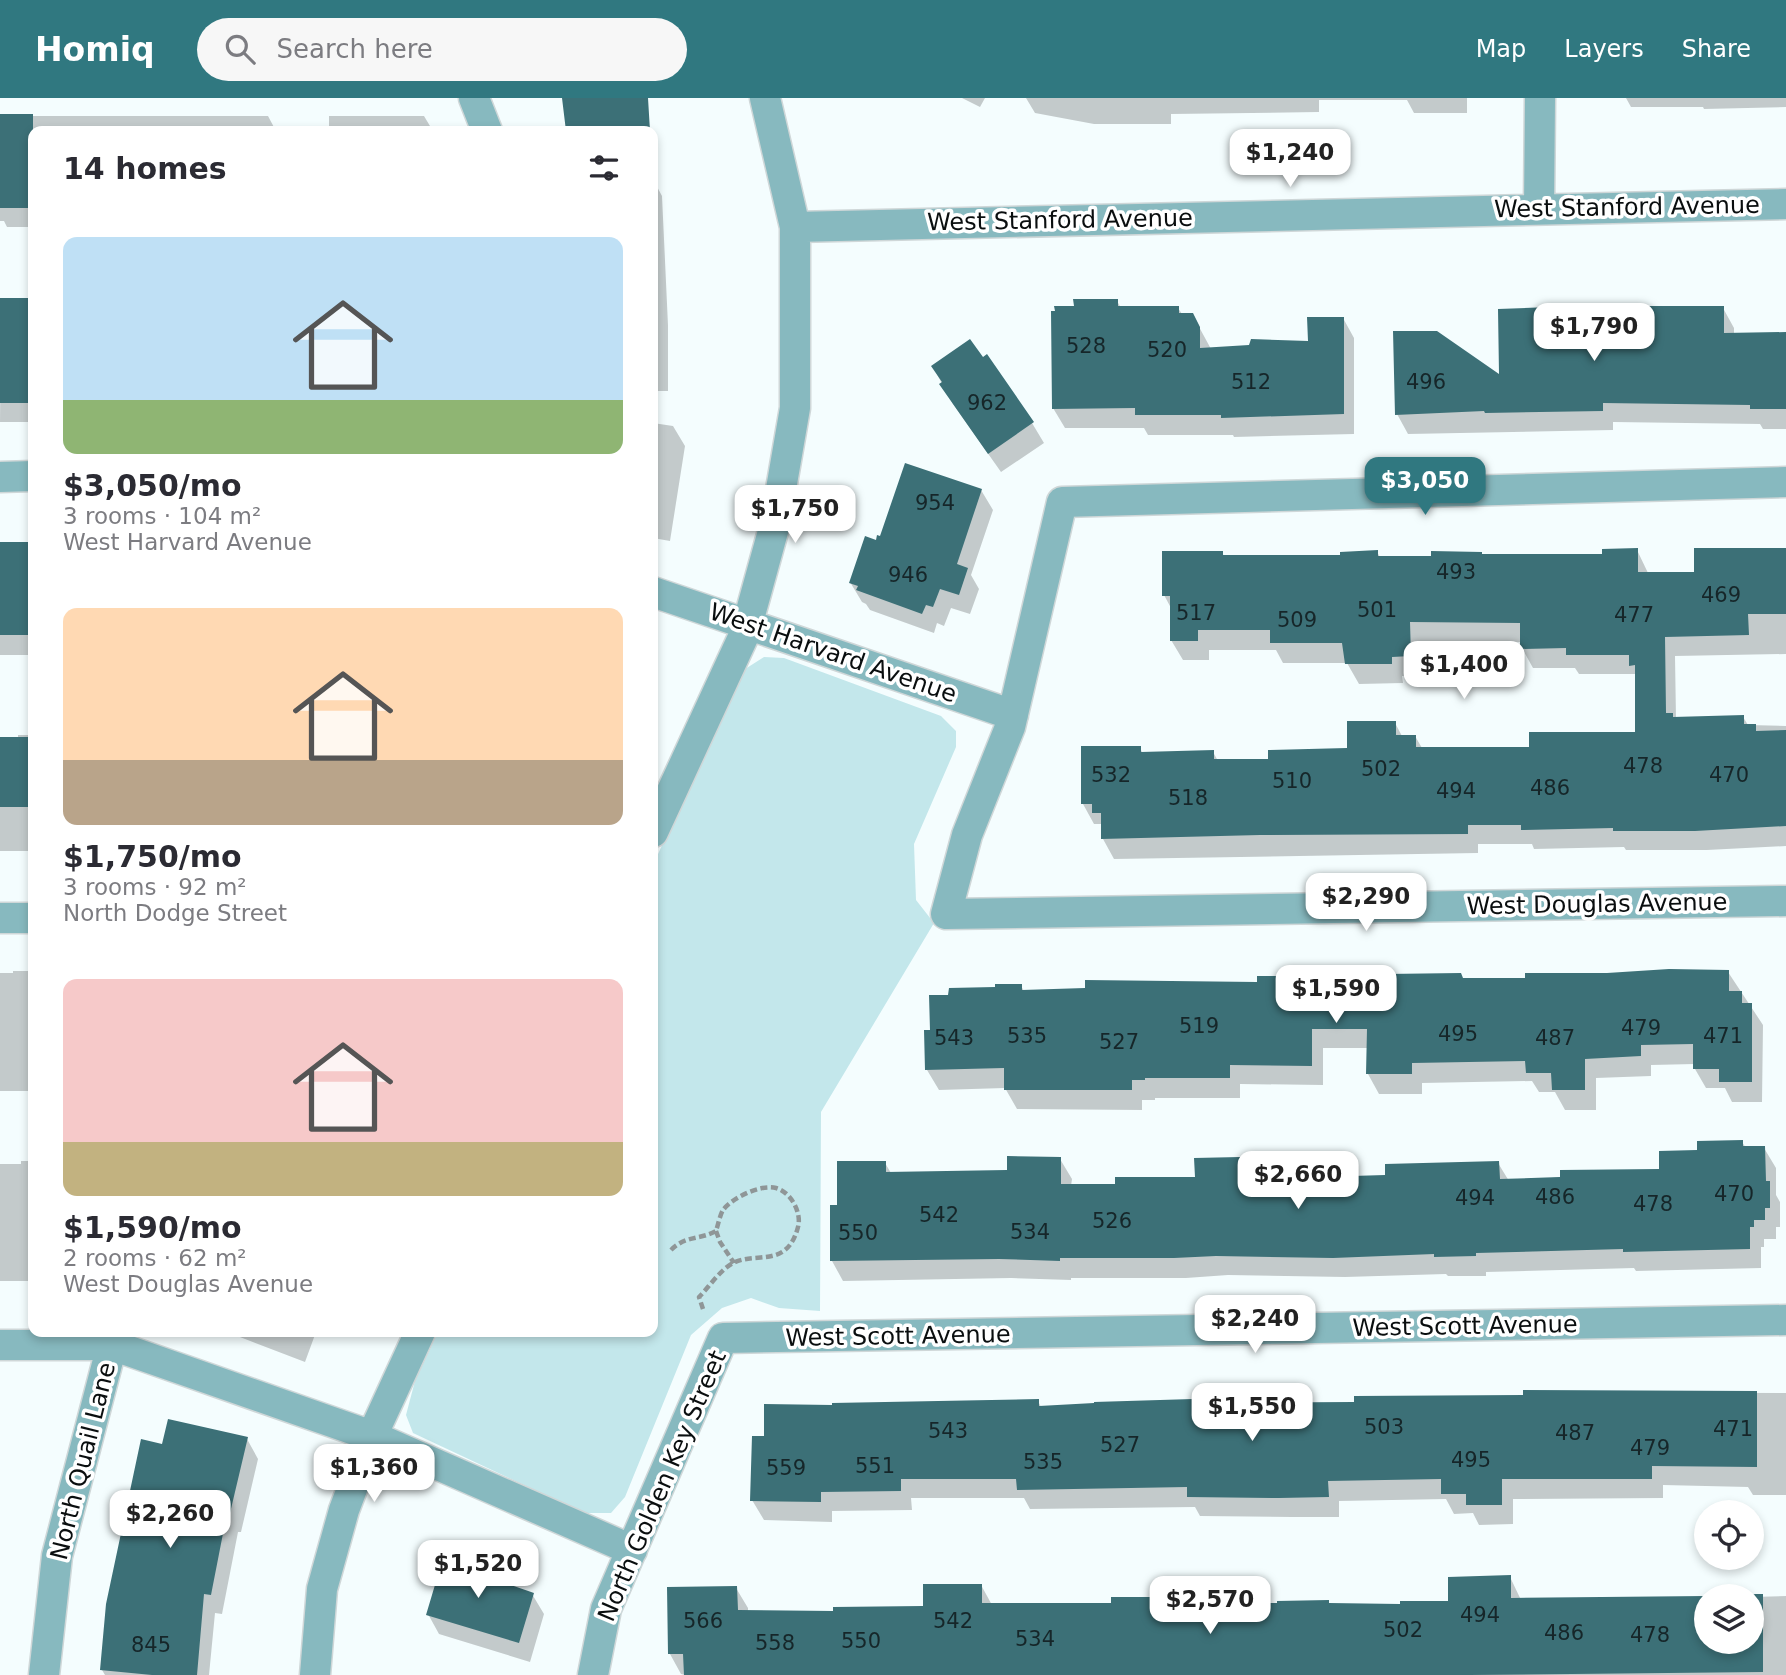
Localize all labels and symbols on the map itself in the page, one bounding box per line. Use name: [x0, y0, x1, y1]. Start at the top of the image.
pin: $1,240: [1233, 130, 1347, 189]
street label: West Stanford Avenue: [1494, 191, 1760, 223]
street label: West Stanford Avenue: [927, 204, 1193, 236]
pin: $1,790: [1537, 303, 1651, 363]
house number: 528: [1066, 334, 1106, 358]
house number: 520: [1147, 338, 1187, 362]
house number: 512: [1231, 370, 1271, 394]
house number: 496: [1406, 370, 1446, 394]
house number: 962: [967, 391, 1007, 415]
pin: $3,050: [1368, 458, 1482, 517]
pin: $1,750: [738, 486, 852, 545]
house number: 954: [915, 491, 955, 515]
house number: 493: [1436, 560, 1476, 584]
house number: 946: [888, 563, 928, 587]
house number: 469: [1701, 583, 1741, 607]
street label: West Harvard Avenue: [706, 597, 960, 709]
house number: 501: [1357, 598, 1397, 622]
house number: 517: [1176, 601, 1216, 625]
house number: 477: [1614, 603, 1654, 627]
house number: 509: [1277, 608, 1317, 632]
pin: $1,400: [1407, 642, 1521, 701]
house number: 478: [1623, 754, 1663, 778]
house number: 502: [1361, 757, 1401, 781]
house number: 532: [1091, 763, 1131, 787]
house number: 470: [1709, 763, 1749, 787]
house number: 510: [1272, 769, 1312, 793]
house number: 486: [1530, 776, 1570, 800]
house number: 494: [1436, 779, 1476, 803]
house number: 518: [1168, 786, 1208, 810]
pin: $2,290: [1309, 874, 1423, 933]
street label: West Douglas Avenue: [1466, 888, 1728, 920]
pin: $1,590: [1279, 965, 1393, 1025]
house number: 519: [1179, 1014, 1219, 1038]
house number: 479: [1621, 1016, 1661, 1040]
house number: 495: [1438, 1022, 1478, 1046]
house number: 535: [1007, 1024, 1047, 1048]
house number: 471: [1703, 1024, 1743, 1048]
house number: 543: [934, 1026, 974, 1050]
house number: 487: [1535, 1026, 1575, 1050]
house number: 527: [1099, 1030, 1139, 1054]
pin: $2,660: [1241, 1152, 1355, 1211]
house number: 470: [1714, 1182, 1754, 1206]
house number: 486: [1535, 1185, 1575, 1209]
house number: 494: [1455, 1186, 1495, 1210]
house number: 478: [1633, 1192, 1673, 1216]
house number: 542: [919, 1203, 959, 1227]
house number: 526: [1092, 1209, 1132, 1233]
house number: 534: [1010, 1220, 1050, 1244]
house number: 550: [838, 1221, 878, 1245]
pin: $2,240: [1198, 1296, 1312, 1355]
street label: West Scott Avenue: [1352, 1310, 1578, 1342]
street label: West Scott Avenue: [785, 1320, 1011, 1352]
street label: North Golden Key Street: [592, 1346, 732, 1626]
street label: North Quail Lane: [45, 1359, 121, 1563]
pin: $1,550: [1195, 1384, 1309, 1443]
house number: 503: [1364, 1415, 1404, 1439]
house number: 471: [1713, 1417, 1753, 1441]
house number: 543: [928, 1419, 968, 1443]
house number: 487: [1555, 1421, 1595, 1445]
house number: 527: [1100, 1433, 1140, 1457]
house number: 479: [1630, 1436, 1670, 1460]
pin: $1,360: [317, 1444, 431, 1504]
house number: 495: [1451, 1448, 1491, 1472]
house number: 535: [1023, 1450, 1063, 1474]
house number: 551: [855, 1454, 895, 1478]
house number: 559: [766, 1456, 806, 1480]
pin: $2,260: [113, 1490, 227, 1550]
pin: $1,520: [421, 1540, 535, 1600]
pin: $2,570: [1153, 1576, 1267, 1636]
house number: 494: [1460, 1603, 1500, 1627]
house number: 566: [683, 1609, 723, 1633]
house number: 542: [933, 1609, 973, 1633]
house number: 502: [1383, 1618, 1423, 1642]
house number: 486: [1544, 1621, 1584, 1645]
house number: 478: [1630, 1623, 1670, 1647]
house number: 534: [1015, 1627, 1055, 1651]
house number: 550: [841, 1629, 881, 1653]
house number: 558: [755, 1631, 795, 1655]
house number: 845: [131, 1633, 171, 1657]

